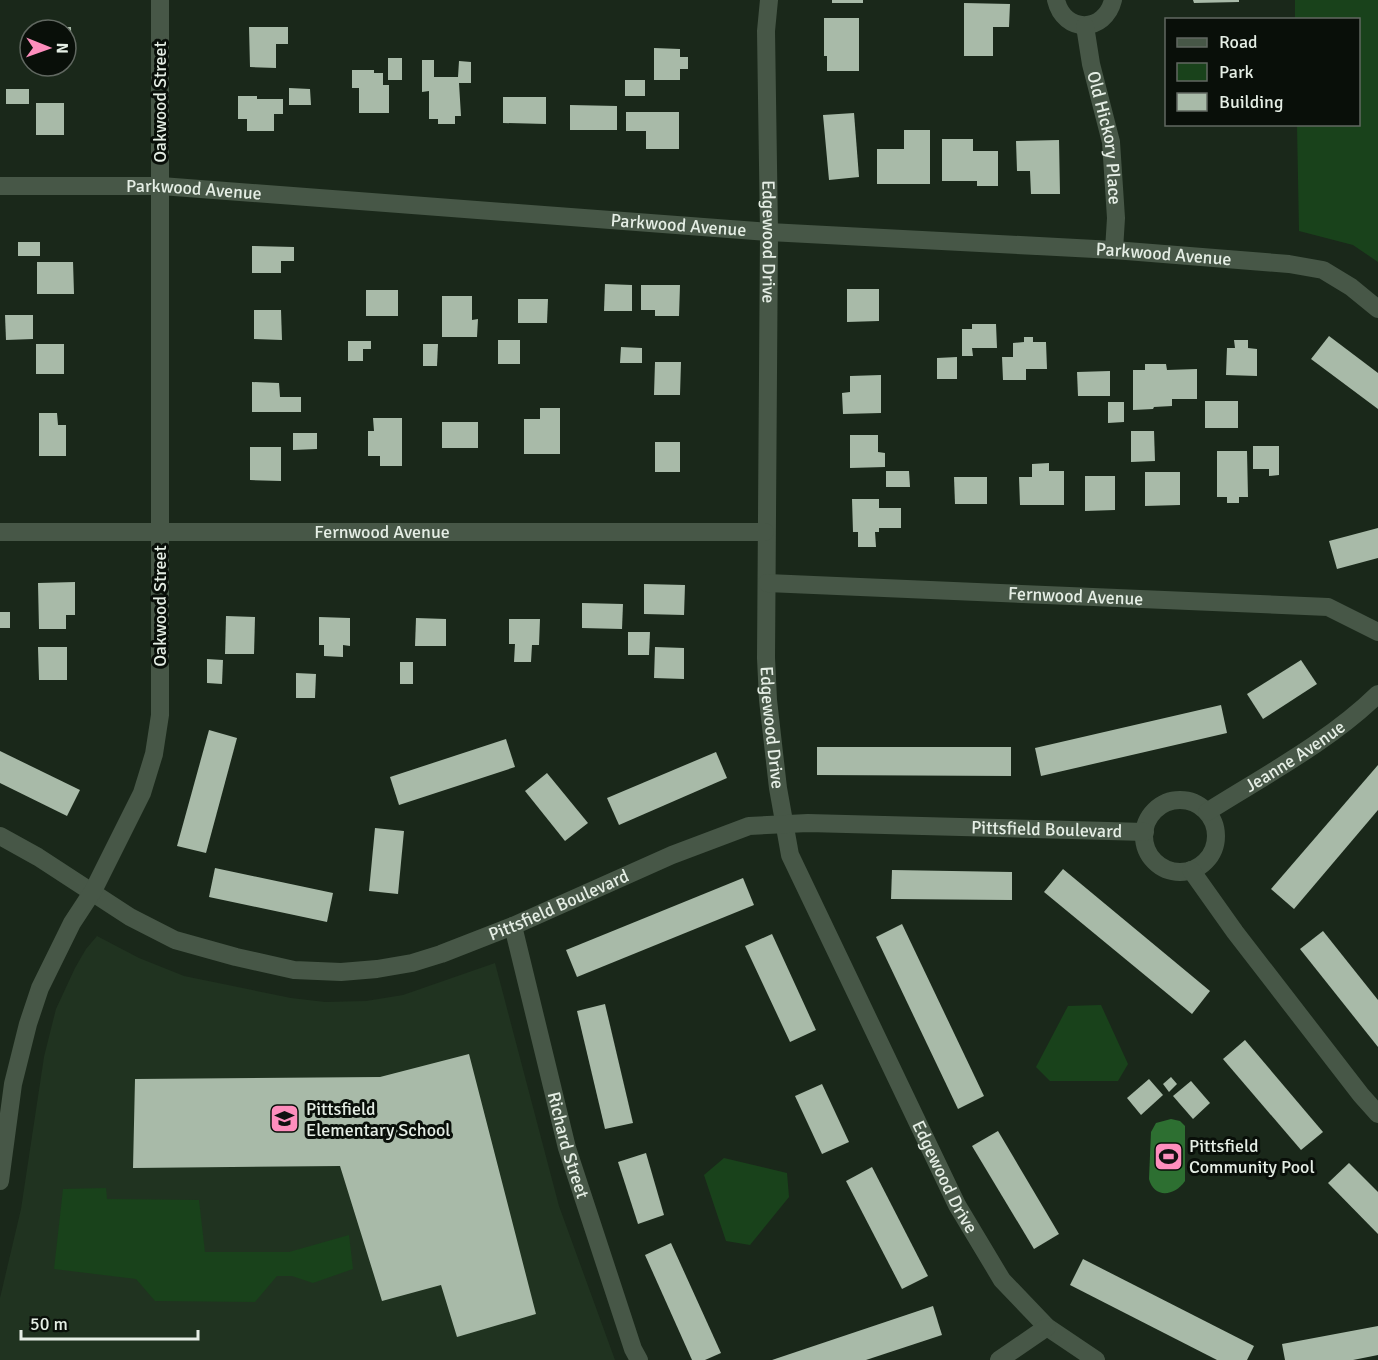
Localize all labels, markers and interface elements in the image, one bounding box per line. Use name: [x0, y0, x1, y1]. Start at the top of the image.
north arrow: [18, 18, 78, 78]
legend: [1165, 18, 1360, 126]
text: Road: [1219, 31, 1258, 53]
street label: Oakwood Street: [149, 41, 171, 163]
text: N: [52, 43, 72, 54]
text: Park: [1219, 61, 1254, 83]
street label: Old Hickory Place: [1082, 69, 1126, 205]
text: Building: [1219, 91, 1283, 113]
street label: Parkwood Avenue: [126, 175, 263, 205]
street label: Edgewood Drive: [757, 180, 780, 304]
street label: Parkwood Avenue: [610, 209, 747, 241]
street label: Parkwood Avenue: [1095, 238, 1232, 270]
street label: Fernwood Avenue: [314, 521, 450, 543]
street label: Oakwood Street: [149, 545, 171, 667]
street label: Fernwood Avenue: [1008, 582, 1144, 610]
street label: Edgewood Drive: [755, 666, 789, 790]
street label: Jeanne Avenue: [1241, 716, 1349, 797]
street label: Pittsfield Boulevard: [971, 816, 1122, 842]
street label: Pittsfield Boulevard: [485, 865, 632, 945]
street label: Richard Street: [543, 1090, 594, 1201]
place label: Pittsfield Elementary School: [306, 1098, 451, 1141]
school or university icon: Pittsfield Elementary School: [269, 1103, 301, 1135]
street label: Edgewood Drive: [907, 1117, 982, 1237]
place label: Pittsfield Community Pool: [1189, 1135, 1315, 1178]
sports icon: Pittsfield Community Pool: [1152, 1140, 1184, 1172]
scale bar: [21, 1303, 198, 1341]
text: 50 m: [30, 1313, 68, 1335]

